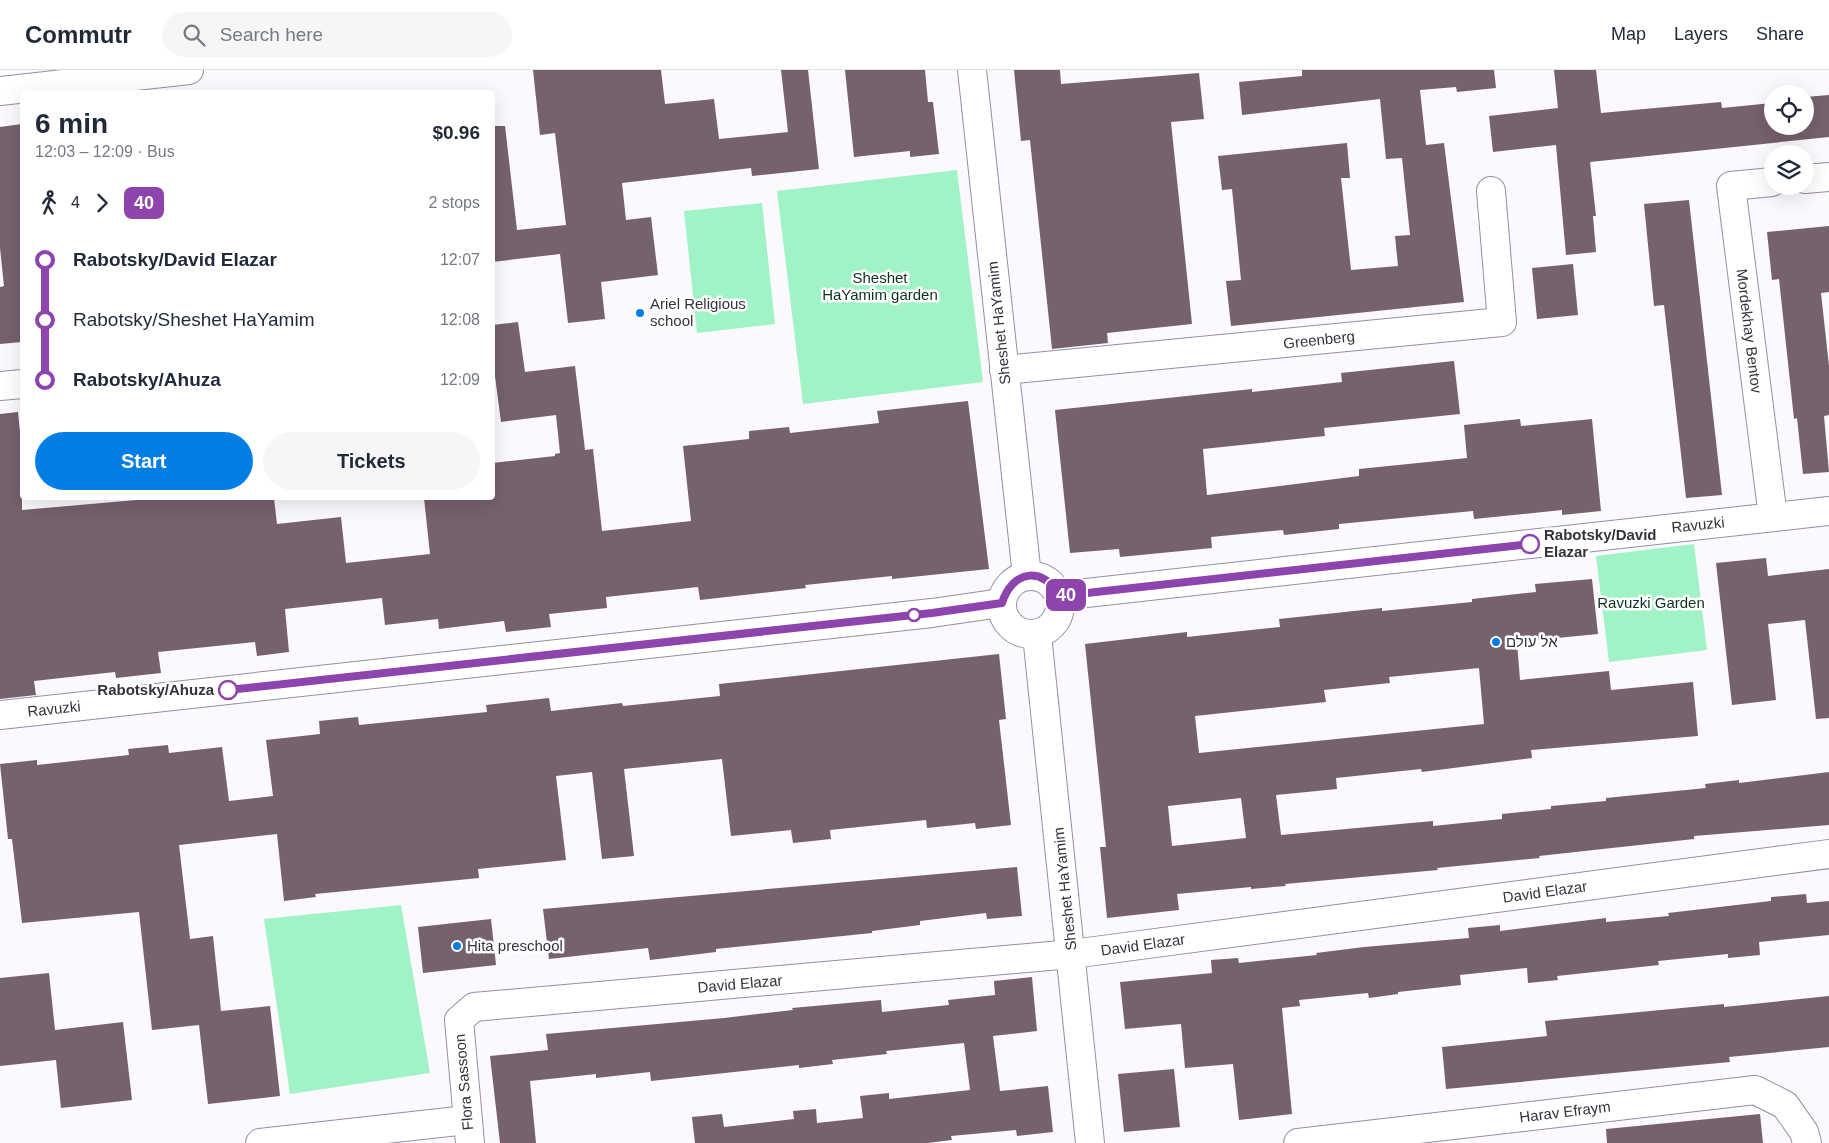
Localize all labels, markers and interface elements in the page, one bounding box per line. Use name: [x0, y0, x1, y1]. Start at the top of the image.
search box: [162, 12, 512, 57]
text: Commutr: [25, 21, 132, 48]
icon: search: [180, 21, 208, 49]
text: Search here: [220, 24, 323, 45]
text: Map: [1611, 24, 1646, 44]
text: Layers: [1674, 24, 1728, 44]
text: Share: [1756, 24, 1804, 44]
map controls: [1764, 85, 1814, 195]
button: locate: [1764, 85, 1814, 135]
text: 6 min: [35, 108, 108, 139]
text: $0.96: [432, 122, 480, 143]
text: 12:03 – 12:09 · Bus: [35, 143, 175, 160]
button: layers: [1764, 145, 1814, 195]
icon: walk: [35, 189, 63, 217]
icon: forward: [88, 189, 116, 217]
text: 40: [134, 193, 154, 213]
text: 4: [71, 194, 80, 211]
text: 2 stops: [428, 194, 480, 211]
text: Rabotsky/David Elazar: [73, 249, 277, 270]
text: 12:07: [440, 251, 480, 268]
street label: Sheshet HaYamim: [984, 261, 1013, 386]
street label: Mordekhay Bentov: [1733, 268, 1766, 395]
park label: Sheshet HaYamim garden: [822, 269, 938, 303]
place label: Ariel Religious school: [650, 295, 746, 329]
marker: Ariel Religious school: [634, 307, 646, 319]
text: Rabotsky/Sheshet HaYamim: [73, 309, 314, 330]
text: 12:08: [440, 311, 480, 328]
street label: Greenberg: [1282, 327, 1355, 352]
text: Rabotsky/Ahuza: [73, 369, 221, 390]
text: 12:09: [440, 371, 480, 388]
button: Start: [35, 432, 253, 490]
button: Tickets: [263, 432, 480, 490]
street label: Ravuzki: [1671, 513, 1725, 536]
place label: Rabotsky/David Elazar: [1544, 526, 1657, 560]
marker: Rabotsky/David Elazar: [1520, 534, 1540, 554]
line badge: 40: [1044, 579, 1088, 611]
text: 40: [1056, 585, 1076, 605]
park label: Ravuzki Garden: [1597, 594, 1705, 611]
unlabelled marker: [907, 608, 921, 622]
place label: אל עולם: [1506, 633, 1558, 650]
marker: אל עולם: [1490, 636, 1502, 648]
marker: Rabotsky/Ahuza: [218, 680, 238, 700]
place label: Rabotsky/Ahuza: [97, 681, 215, 698]
street label: Ravuzki: [27, 697, 81, 720]
street label: Sheshet HaYamim: [1050, 827, 1079, 952]
street label: David Elazar: [1502, 877, 1588, 906]
street label: David Elazar: [1100, 930, 1186, 959]
place label: Hita preschool: [467, 937, 563, 954]
marker: Hita preschool: [451, 940, 463, 952]
street label: David Elazar: [697, 971, 783, 996]
street label: Flora Sassoon: [451, 1033, 476, 1131]
street label: Harav Efraym: [1518, 1097, 1611, 1126]

